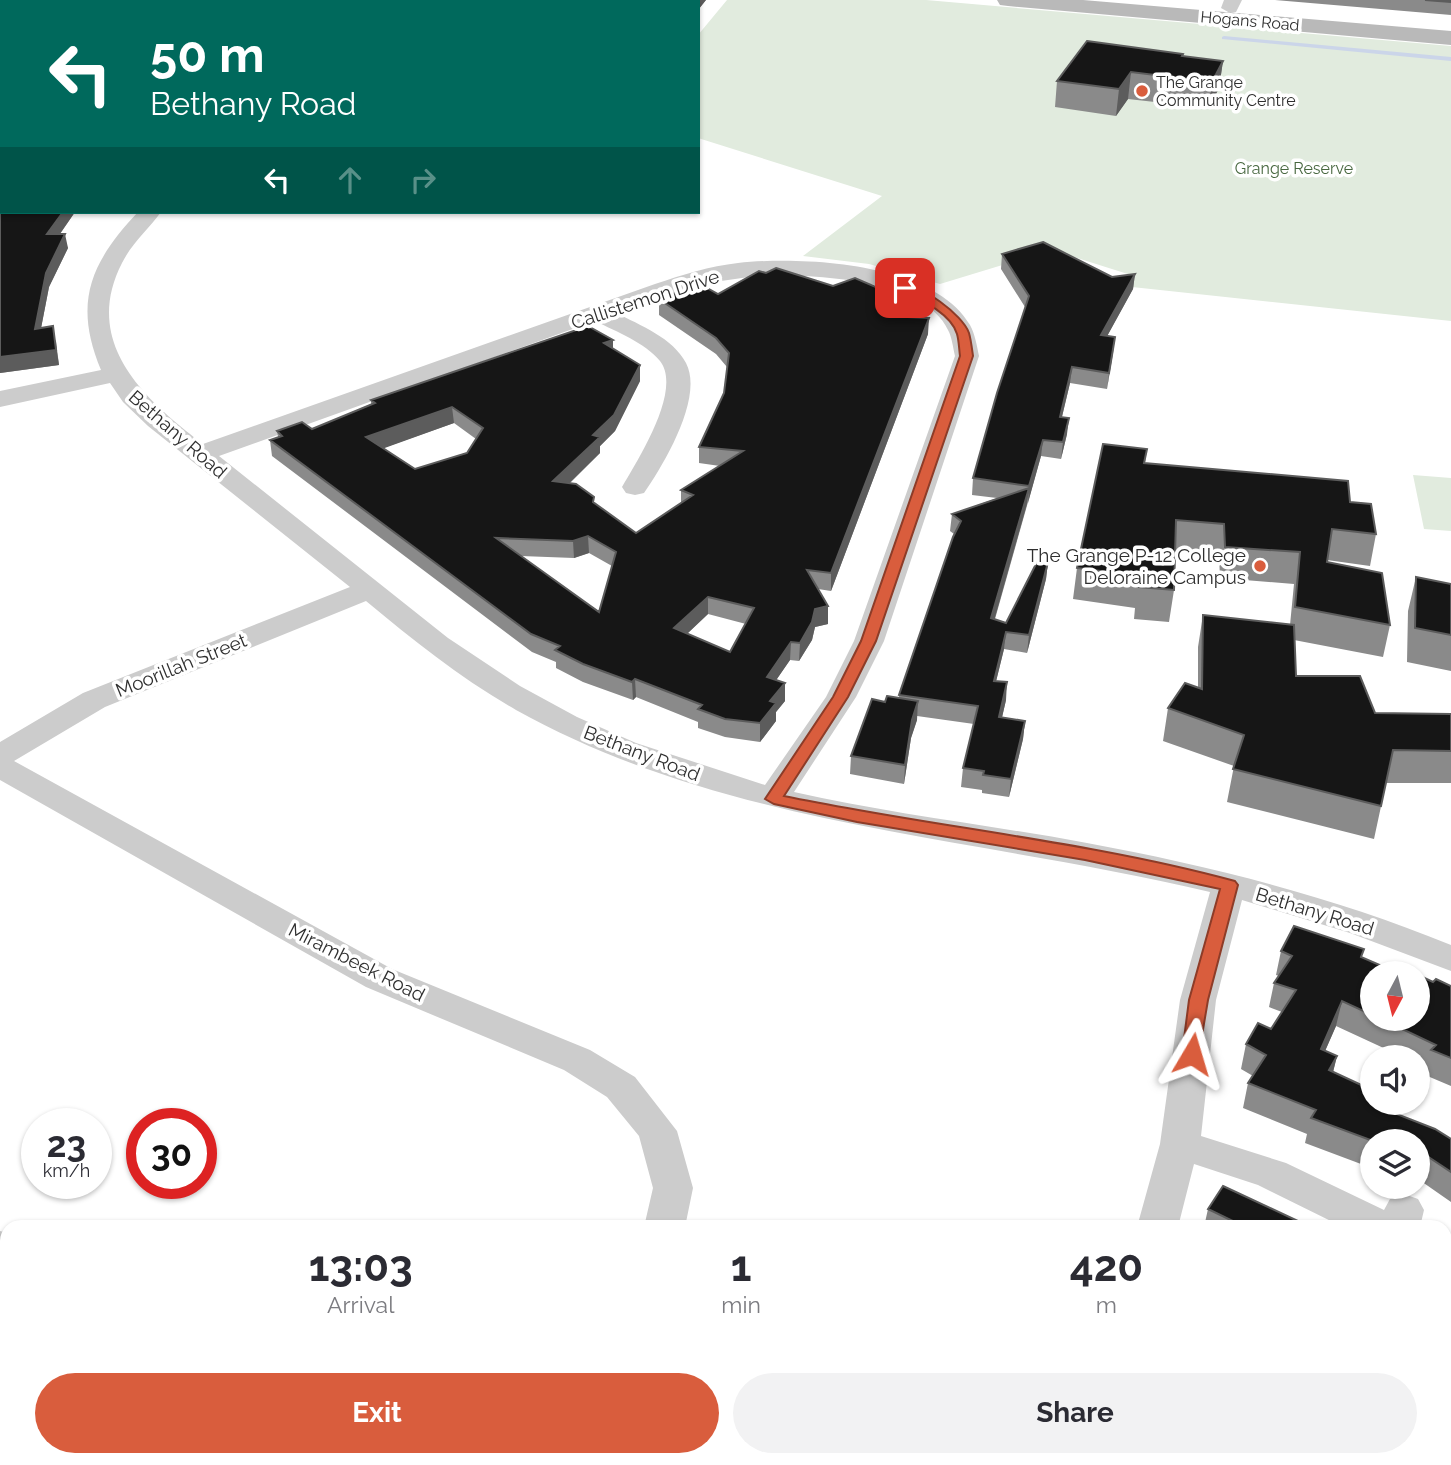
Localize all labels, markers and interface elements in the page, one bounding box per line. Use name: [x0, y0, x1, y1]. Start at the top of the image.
street label: Hogans Road: [1200, 7, 1300, 35]
text: 50 m: [150, 26, 265, 83]
icon: left: [35, 28, 126, 119]
place label: The Grange Community Centre: [1156, 73, 1296, 110]
marker: The Grange Community Centre: [1134, 83, 1150, 99]
text: Bethany Road: [150, 85, 356, 122]
park label: Grange Reserve: [1235, 159, 1353, 178]
icon: left: [258, 161, 296, 199]
icon: ahead: [331, 161, 369, 199]
icon: right: [404, 161, 442, 199]
pin: [875, 258, 935, 318]
street label: Callistemon Drive: [568, 265, 722, 333]
icon: arrive: [886, 269, 924, 307]
street label: Bethany Road: [125, 385, 231, 483]
place label: The Grange P-12 College Deloraine Campus: [1027, 544, 1246, 588]
marker: The Grange P-12 College Deloraine Campus: [1252, 558, 1268, 574]
street label: Moorillah Street: [112, 628, 250, 701]
street label: Bethany Road: [581, 721, 703, 785]
street label: Bethany Road: [1253, 883, 1377, 939]
street label: Mirambeek Road: [285, 918, 429, 1006]
north arrow: [1360, 961, 1430, 1031]
map controls: [1360, 961, 1430, 1199]
position arrow: [1155, 1017, 1229, 1091]
button: sound: [1360, 1045, 1430, 1115]
speed limit sign: 30: [126, 1108, 217, 1199]
text: 23: [47, 1124, 86, 1165]
button: layers: [1360, 1129, 1430, 1199]
text: km/h: [43, 1160, 90, 1181]
text: 13:03: [309, 1242, 413, 1291]
text: 1: [731, 1242, 752, 1291]
text: 420: [1070, 1242, 1143, 1291]
text: Arrival: [327, 1291, 394, 1318]
text: min: [721, 1291, 761, 1318]
text: m: [1096, 1291, 1117, 1318]
button: Exit: [35, 1373, 719, 1453]
button: Share: [733, 1373, 1417, 1453]

